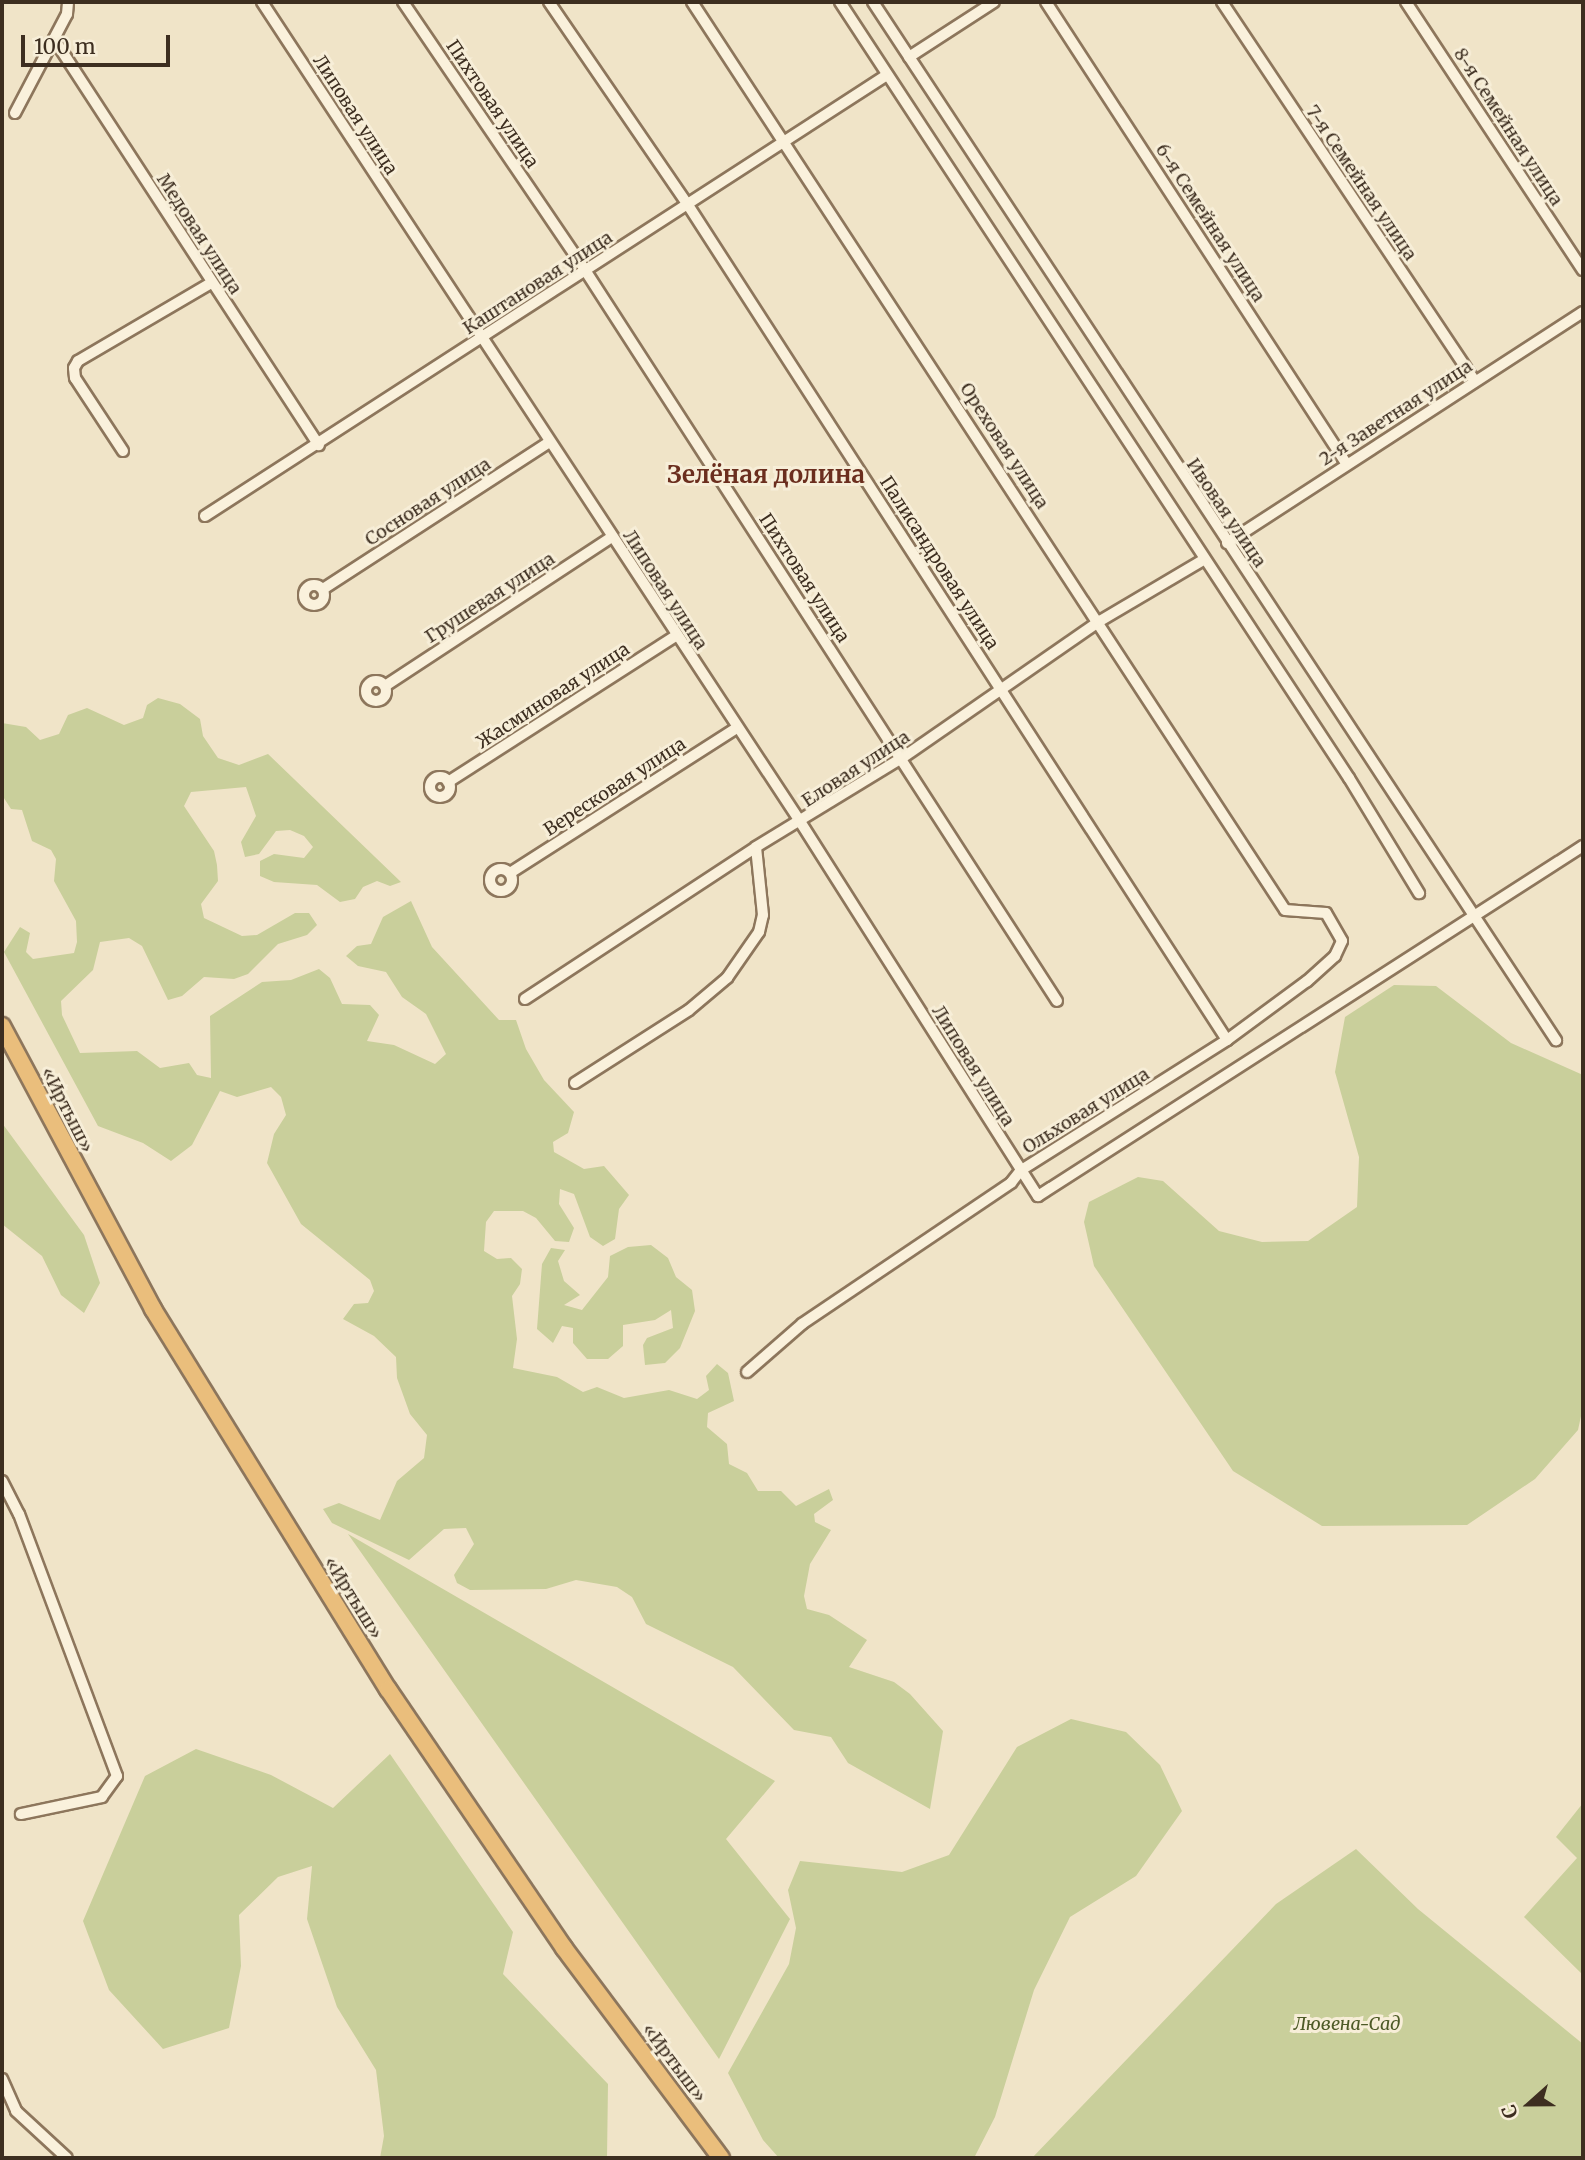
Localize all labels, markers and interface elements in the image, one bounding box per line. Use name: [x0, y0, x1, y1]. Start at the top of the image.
scale bar: [24, 21, 173, 65]
text: 100 m: [34, 33, 96, 60]
street label: Пихтовая улица: [441, 36, 543, 172]
street label: 8-я Семейная улица: [1449, 44, 1567, 210]
street label: Липовая улица: [308, 51, 402, 179]
street label: 7-я Семейная улица: [1301, 101, 1421, 265]
street label: 6-я Семейная улица: [1151, 140, 1269, 306]
street label: Медовая улица: [152, 170, 246, 298]
street label: Каштановая улица: [459, 227, 617, 339]
street label: 2-я Заветная улица: [1316, 356, 1476, 470]
street label: Ореховая улица: [955, 379, 1053, 513]
street label: Сосновая улица: [361, 453, 495, 551]
street label: Ивовая улица: [1182, 454, 1270, 572]
district label: Зелёная долина: [667, 461, 865, 489]
street label: Палисандровая улица: [875, 472, 1003, 654]
street label: Пихтовая улица: [754, 509, 854, 647]
street label: Липовая улица: [618, 526, 712, 654]
street label: Грушевая улица: [421, 548, 559, 648]
street label: Жасминовая улица: [472, 638, 634, 754]
street label: Еловая улица: [798, 726, 914, 812]
street label: Вересковая улица: [540, 733, 690, 841]
street label: Липовая улица: [927, 1002, 1019, 1130]
street label: Ольховая улица: [1019, 1063, 1153, 1159]
street label: «Иртыш»: [36, 1064, 98, 1156]
street label: «Иртыш»: [319, 1553, 387, 1643]
park label: Лювена-Сад: [1294, 2013, 1400, 2035]
street label: «Иртыш»: [637, 2019, 711, 2107]
north arrow: [1494, 2069, 1564, 2139]
text: С: [1496, 2101, 1523, 2122]

